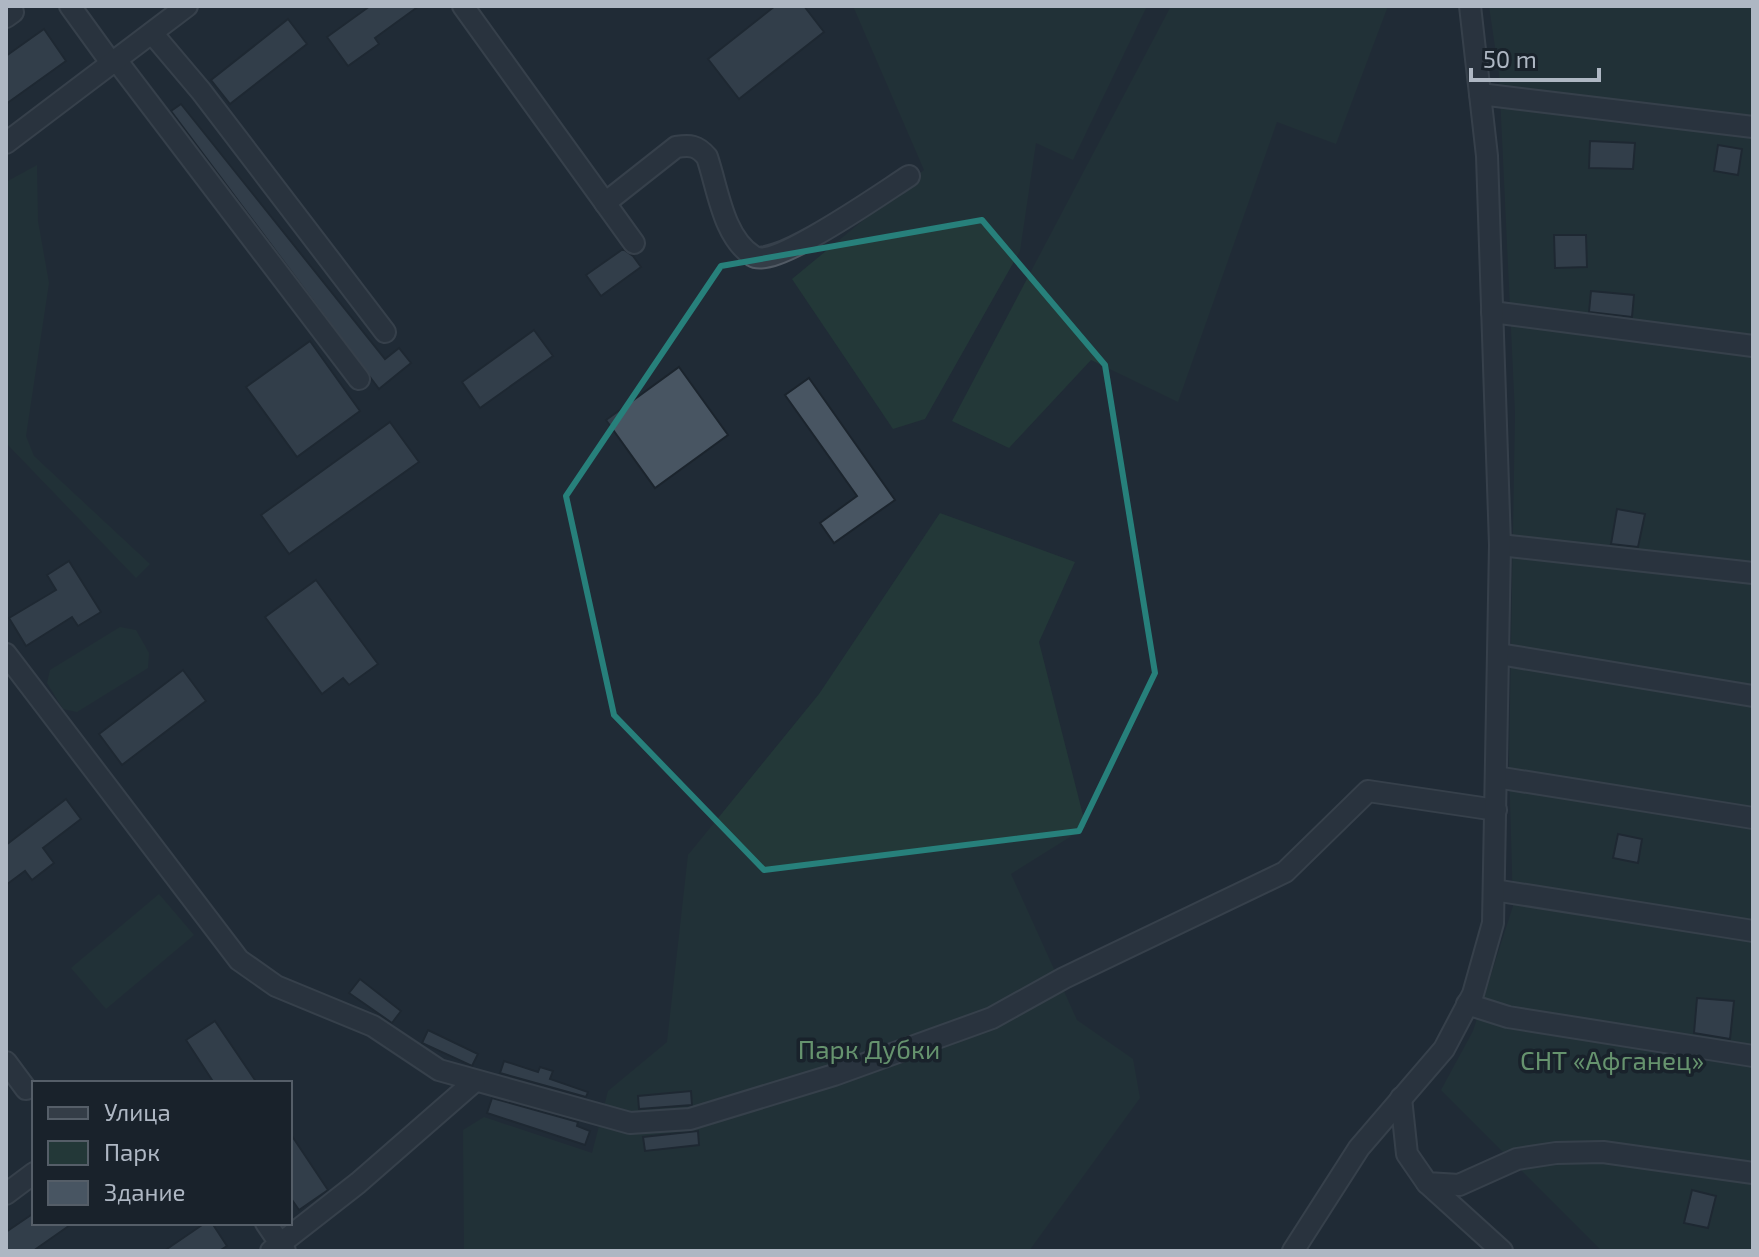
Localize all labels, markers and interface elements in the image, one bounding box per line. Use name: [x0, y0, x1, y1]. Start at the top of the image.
scale bar: [1471, 32, 1599, 82]
text: 50 m: [1483, 44, 1537, 73]
park label: Парк Дубки: [798, 1033, 940, 1065]
park label: СНТ «Афганец»: [1520, 1044, 1704, 1075]
legend: [32, 1081, 292, 1225]
text: Улица: [104, 1097, 171, 1126]
text: Парк: [104, 1137, 160, 1166]
text: Здание: [104, 1177, 186, 1206]

